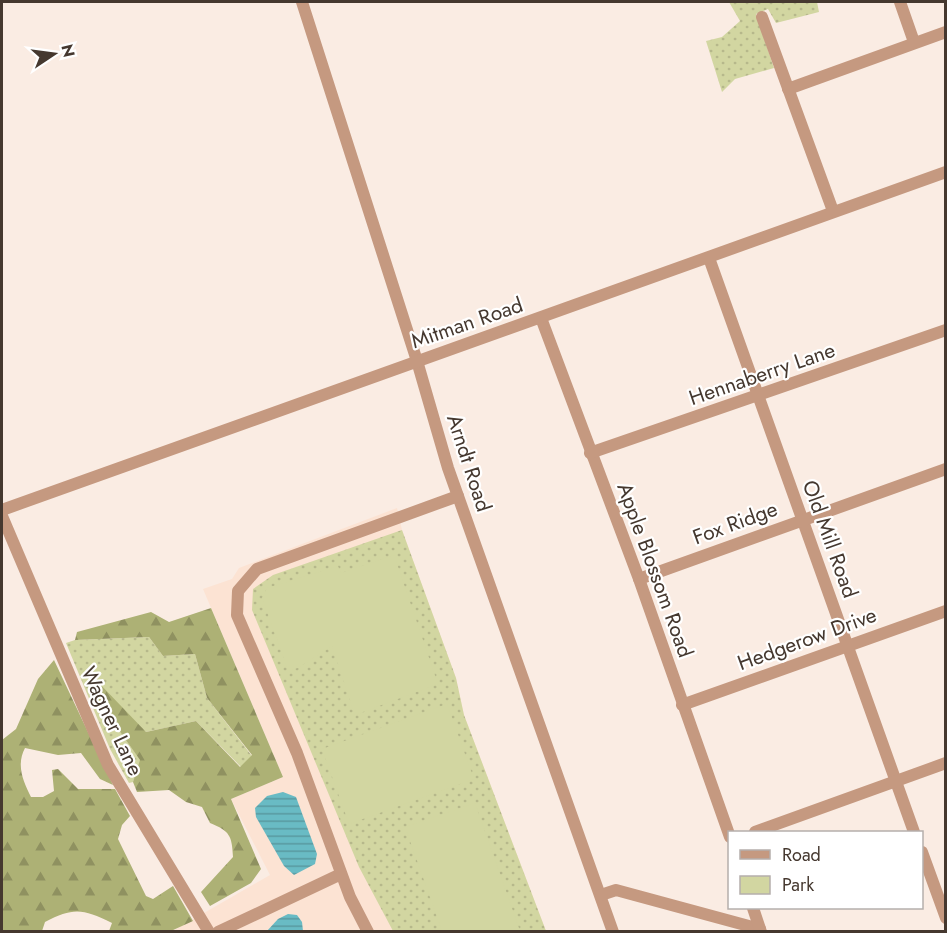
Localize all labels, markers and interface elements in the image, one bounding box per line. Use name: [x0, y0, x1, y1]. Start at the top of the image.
north arrow: [24, 24, 84, 84]
text: N: [55, 42, 81, 60]
street label: Mitman Road: [407, 290, 527, 356]
street label: Hennaberry Lane: [685, 335, 839, 413]
street label: Arndt Road: [439, 410, 499, 516]
street label: Old Mill Road: [795, 476, 865, 602]
street label: Apple Blossom Road: [609, 478, 701, 662]
street label: Fox Ridge: [688, 494, 782, 552]
street label: Hedgerow Drive: [733, 600, 881, 678]
street label: Wagner Lane: [74, 661, 150, 781]
legend: [728, 831, 923, 909]
text: Road: [782, 842, 821, 868]
text: Park: [782, 872, 814, 898]

